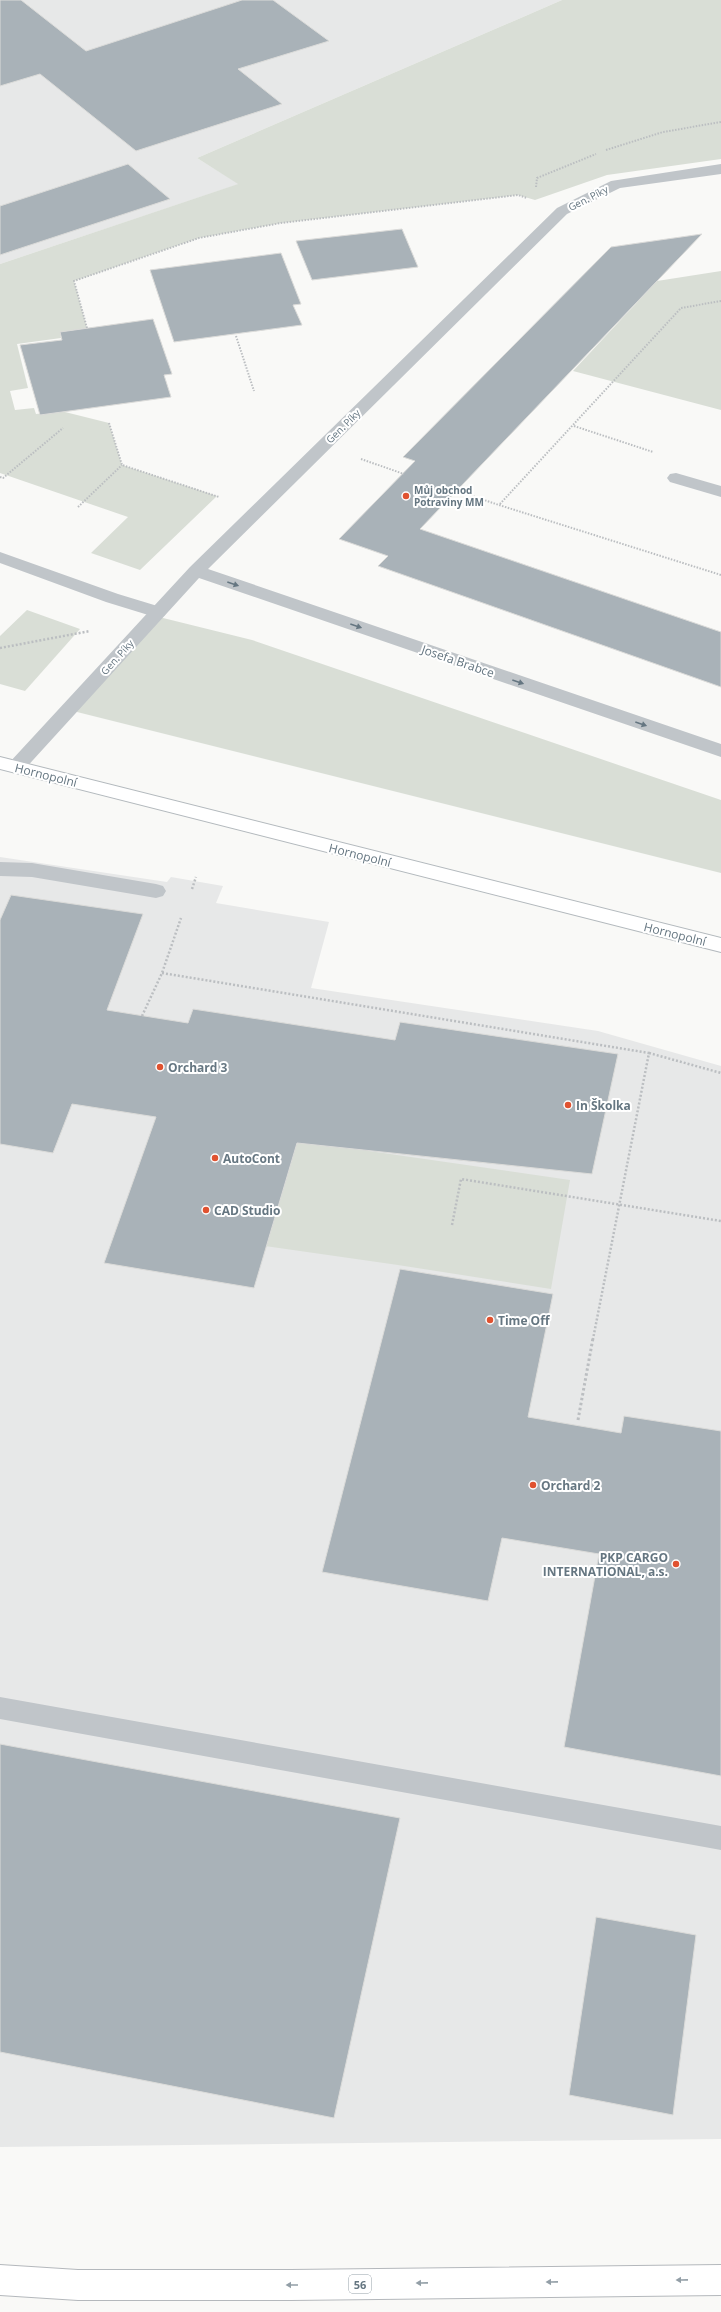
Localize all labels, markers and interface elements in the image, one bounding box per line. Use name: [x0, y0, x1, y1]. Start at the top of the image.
street label: Gen. Píky: [566, 182, 611, 214]
street label: Gen. Píky: [323, 405, 364, 446]
place label: Můj obchod Potraviny MM: [414, 483, 484, 509]
marker: Můj obchod Potraviny MM: [401, 491, 411, 501]
one-way arrow: [227, 581, 239, 587]
one-way arrow: [350, 623, 362, 629]
street label: Gen. Píky: [97, 636, 137, 678]
street label: Josefa Brabce: [418, 640, 497, 681]
one-way arrow: [513, 679, 525, 685]
one-way arrow: [636, 721, 648, 727]
street label: Hornopolní: [13, 759, 80, 791]
street label: Hornopolní: [327, 839, 394, 871]
street label: Hornopolní: [642, 918, 709, 950]
place label: Orchard 3: [168, 1059, 227, 1076]
marker: Orchard 3: [155, 1062, 165, 1072]
place label: In Školka: [576, 1097, 631, 1114]
marker: In Školka: [563, 1100, 573, 1110]
place label: AutoCont: [223, 1150, 280, 1167]
marker: AutoCont: [210, 1153, 220, 1163]
place label: CAD Studio: [214, 1202, 280, 1219]
marker: CAD Studio: [201, 1205, 211, 1215]
place label: Time Off: [498, 1312, 550, 1329]
marker: Time Off: [485, 1315, 495, 1325]
place label: Orchard 2: [541, 1477, 600, 1494]
marker: Orchard 2: [528, 1480, 538, 1490]
place label: PKP CARGO INTERNATIONAL, a.s.: [543, 1549, 668, 1580]
marker: PKP CARGO INTERNATIONAL, a.s.: [671, 1559, 681, 1569]
road number: 56: [349, 2275, 371, 2293]
one-way arrow: [675, 2277, 688, 2283]
one-way arrow: [545, 2279, 558, 2285]
one-way arrow: [416, 2280, 428, 2287]
one-way arrow: [285, 2282, 298, 2288]

